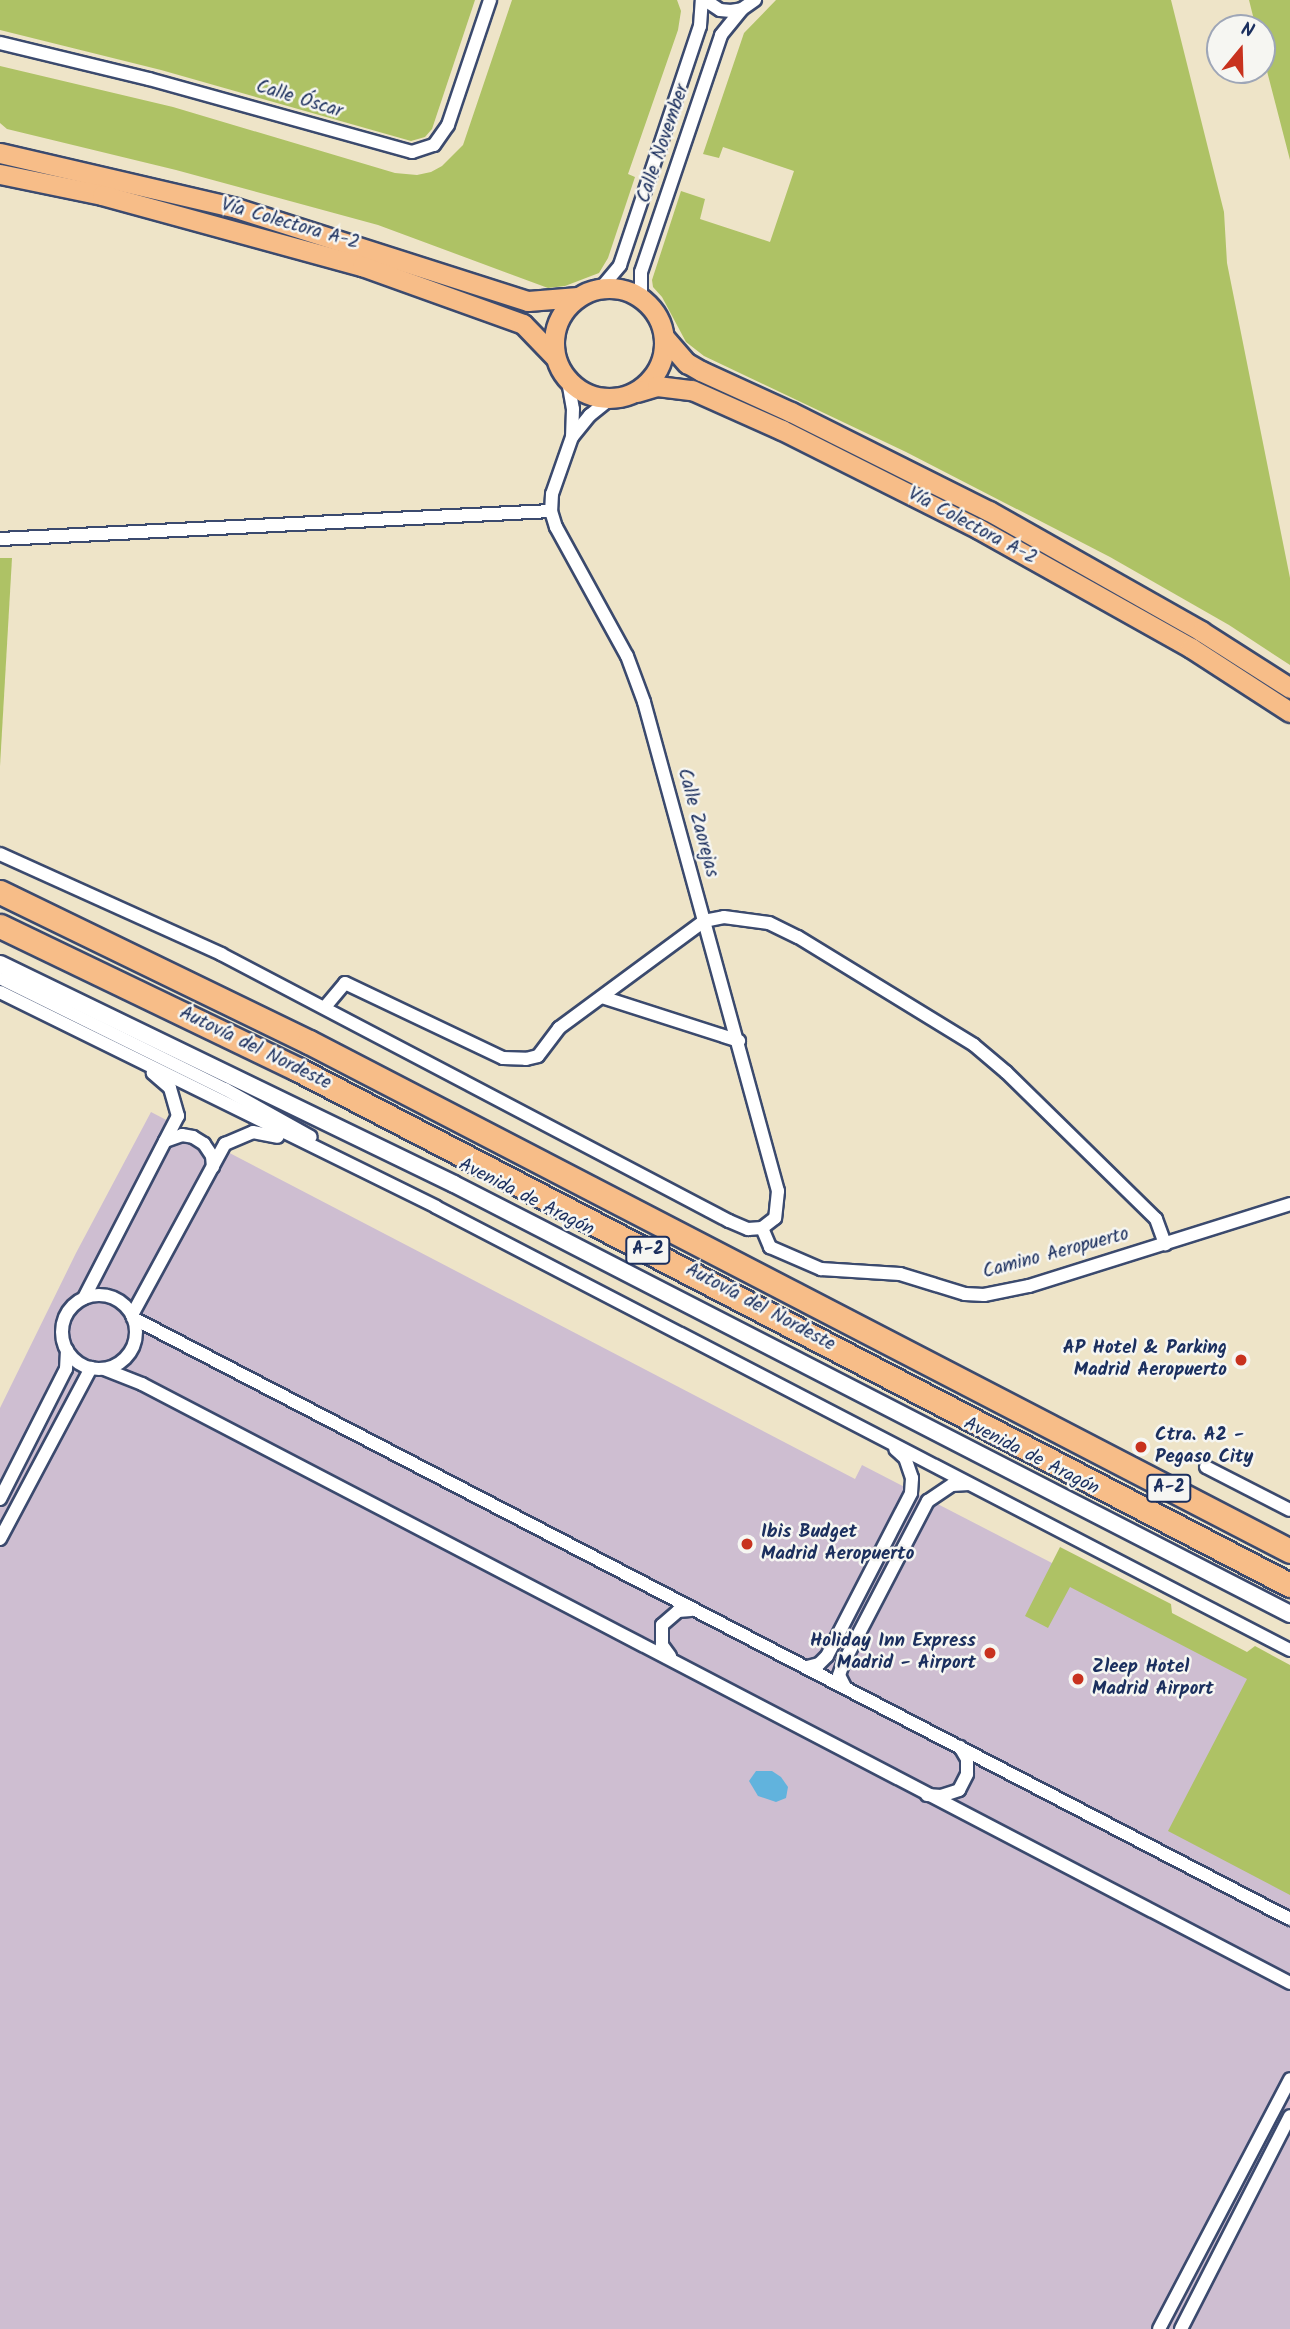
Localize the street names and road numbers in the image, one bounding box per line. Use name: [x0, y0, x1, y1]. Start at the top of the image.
street label: Calle Óscar: [253, 76, 345, 124]
street label: Calle November: [633, 82, 695, 206]
street label: Vía Colectora A-2: [218, 194, 362, 256]
street label: Vía Colectora A-2: [904, 483, 1040, 571]
street label: Calle Zaorejas: [672, 766, 722, 880]
street label: Autovía del Nordeste: [175, 1002, 335, 1096]
street label: Avenida de Aragón: [454, 1154, 598, 1242]
street label: Camino Aeropuerto: [980, 1224, 1132, 1284]
road number: A-2: [625, 1236, 671, 1265]
street label: Autovía del Nordeste: [681, 1259, 839, 1357]
street label: Avenida de Aragón: [959, 1413, 1103, 1501]
road number: A-2: [1146, 1474, 1192, 1503]

